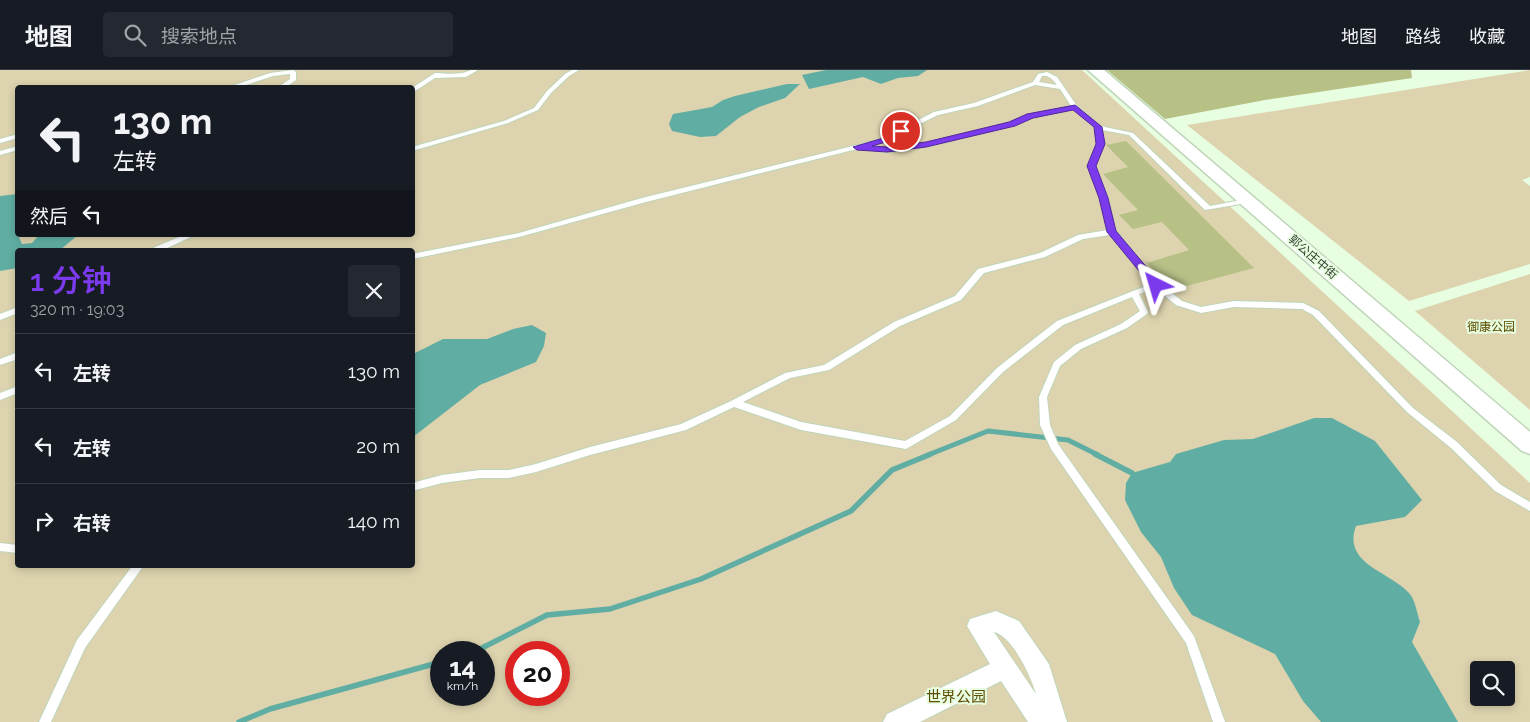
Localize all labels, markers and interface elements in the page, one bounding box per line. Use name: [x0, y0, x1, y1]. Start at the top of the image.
search box: [103, 12, 453, 57]
icon: search: [121, 21, 149, 49]
text: 地图: [25, 22, 73, 51]
text: 搜索地点: [161, 25, 237, 47]
text: 地图: [1341, 26, 1377, 47]
text: 路线: [1405, 26, 1441, 47]
text: 收藏: [1469, 26, 1505, 47]
text: 130 m: [113, 101, 212, 142]
icon: left: [30, 105, 95, 170]
pin: [880, 110, 922, 152]
icon: arrive: [887, 117, 915, 145]
text: 左转: [113, 148, 157, 174]
icon: left: [78, 200, 106, 228]
text: 然后: [30, 205, 68, 227]
street label: 郭公庄中街: [1286, 232, 1340, 282]
position arrow: [1129, 258, 1181, 310]
text: 1 分钟: [30, 263, 112, 298]
button: close: [348, 265, 400, 317]
text: 320 m · 19:03: [30, 300, 124, 319]
park label: 御康公园: [1467, 320, 1515, 334]
icon: left: [30, 357, 58, 385]
text: 130 m: [348, 360, 400, 382]
text: 左转: [73, 362, 111, 384]
icon: left: [30, 432, 58, 460]
text: 20 m: [356, 435, 400, 457]
text: 左转: [73, 437, 111, 459]
icon: right: [30, 507, 58, 535]
text: 140 m: [348, 510, 400, 532]
text: 右转: [73, 512, 111, 534]
speed limit sign: 20: [505, 641, 570, 706]
text: 14: [449, 652, 476, 682]
map controls: [1470, 661, 1515, 706]
button: search: [1470, 661, 1515, 706]
text: km/h: [447, 679, 478, 693]
park label: 世界公园: [926, 688, 986, 706]

